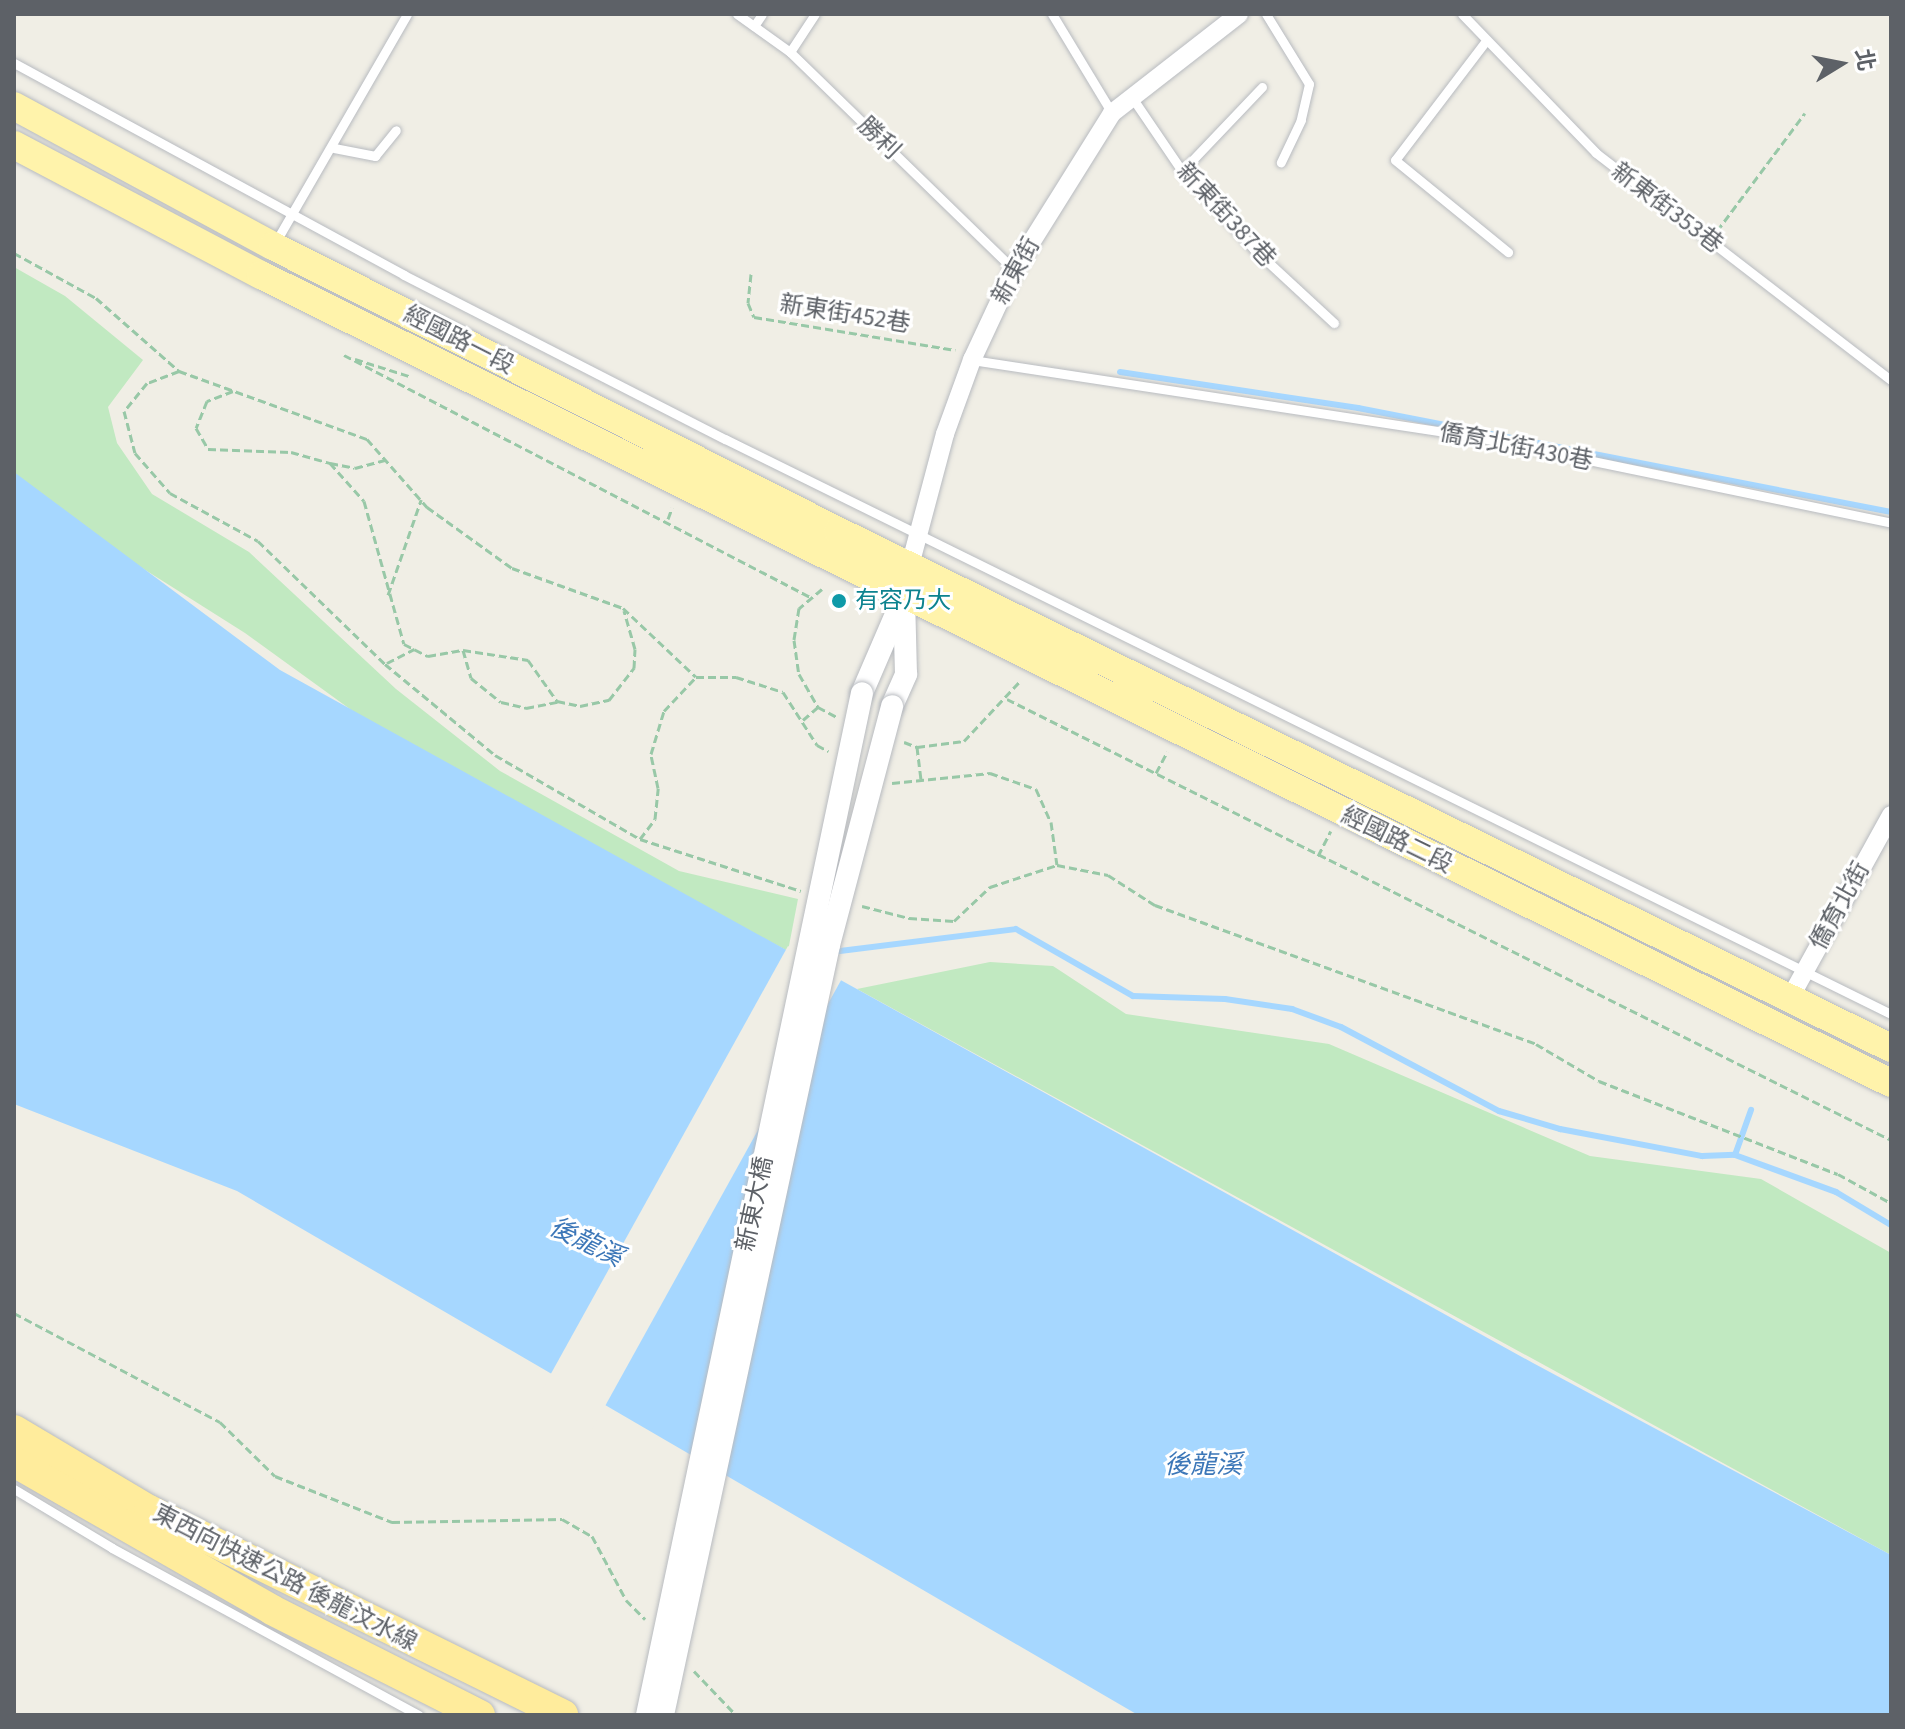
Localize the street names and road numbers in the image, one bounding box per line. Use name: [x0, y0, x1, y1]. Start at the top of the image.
street label: 勝利: [852, 111, 906, 165]
street label: 新東街387巷: [1171, 157, 1281, 273]
street label: 新東街353巷: [1606, 157, 1728, 259]
street label: 新東街: [986, 233, 1046, 309]
street label: 新東街452巷: [778, 289, 912, 339]
street label: 經國路一段: [399, 300, 519, 380]
street label: 僑育北街430巷: [1437, 418, 1595, 476]
street label: 經國路二段: [1337, 801, 1457, 879]
street label: 僑育北街: [1804, 857, 1876, 955]
street label: 新東大橋: [731, 1154, 779, 1254]
street label: 東西向快速公路 後龍汶水線: [148, 1499, 422, 1657]

